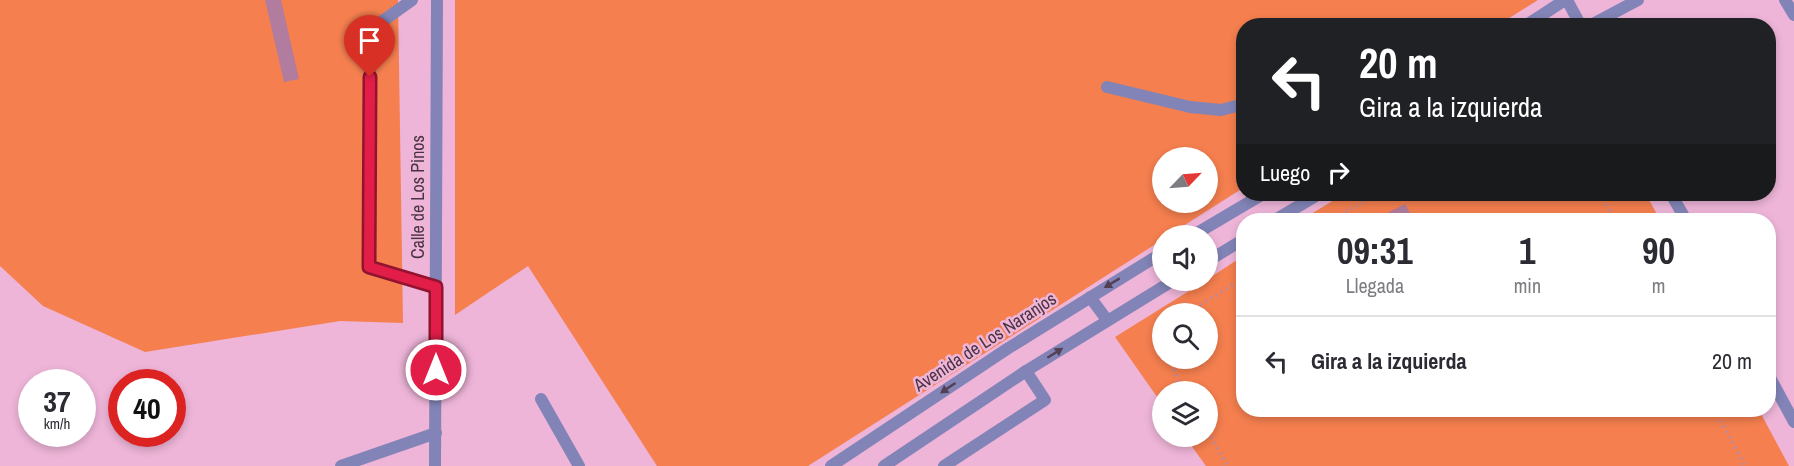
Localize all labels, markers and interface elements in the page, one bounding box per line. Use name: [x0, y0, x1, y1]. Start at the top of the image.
pin: [344, 15, 395, 77]
icon: arrive: [353, 24, 386, 57]
text: 20 m: [1359, 35, 1438, 91]
icon: left: [1260, 42, 1338, 120]
text: Gira a la izquierda: [1359, 89, 1542, 125]
street label: Calle de Los Pinos: [405, 135, 430, 259]
north arrow: [1152, 147, 1218, 213]
map controls: [1152, 147, 1218, 447]
icon: right: [1322, 156, 1355, 189]
text: Luego: [1260, 158, 1310, 188]
button: sound: [1152, 225, 1218, 291]
text: 09:31: [1337, 227, 1413, 275]
text: 1: [1519, 227, 1536, 275]
text: 90: [1642, 227, 1675, 275]
text: Llegada: [1346, 272, 1404, 299]
text: min: [1514, 272, 1541, 299]
text: m: [1652, 272, 1665, 299]
one-way arrow: [1104, 278, 1120, 289]
street label: Avenida de Los Naranjos: [908, 286, 1061, 398]
button: search: [1152, 303, 1218, 369]
position arrow: [404, 338, 468, 402]
icon: left: [1260, 345, 1293, 378]
text: Gira a la izquierda: [1311, 346, 1466, 376]
text: 20 m: [1712, 346, 1752, 376]
one-way arrow: [1047, 347, 1063, 358]
speed limit sign: 40: [108, 369, 186, 447]
text: 37: [43, 381, 71, 421]
button: layers: [1152, 381, 1218, 447]
one-way arrow: [940, 382, 956, 393]
text: km/h: [44, 413, 70, 434]

